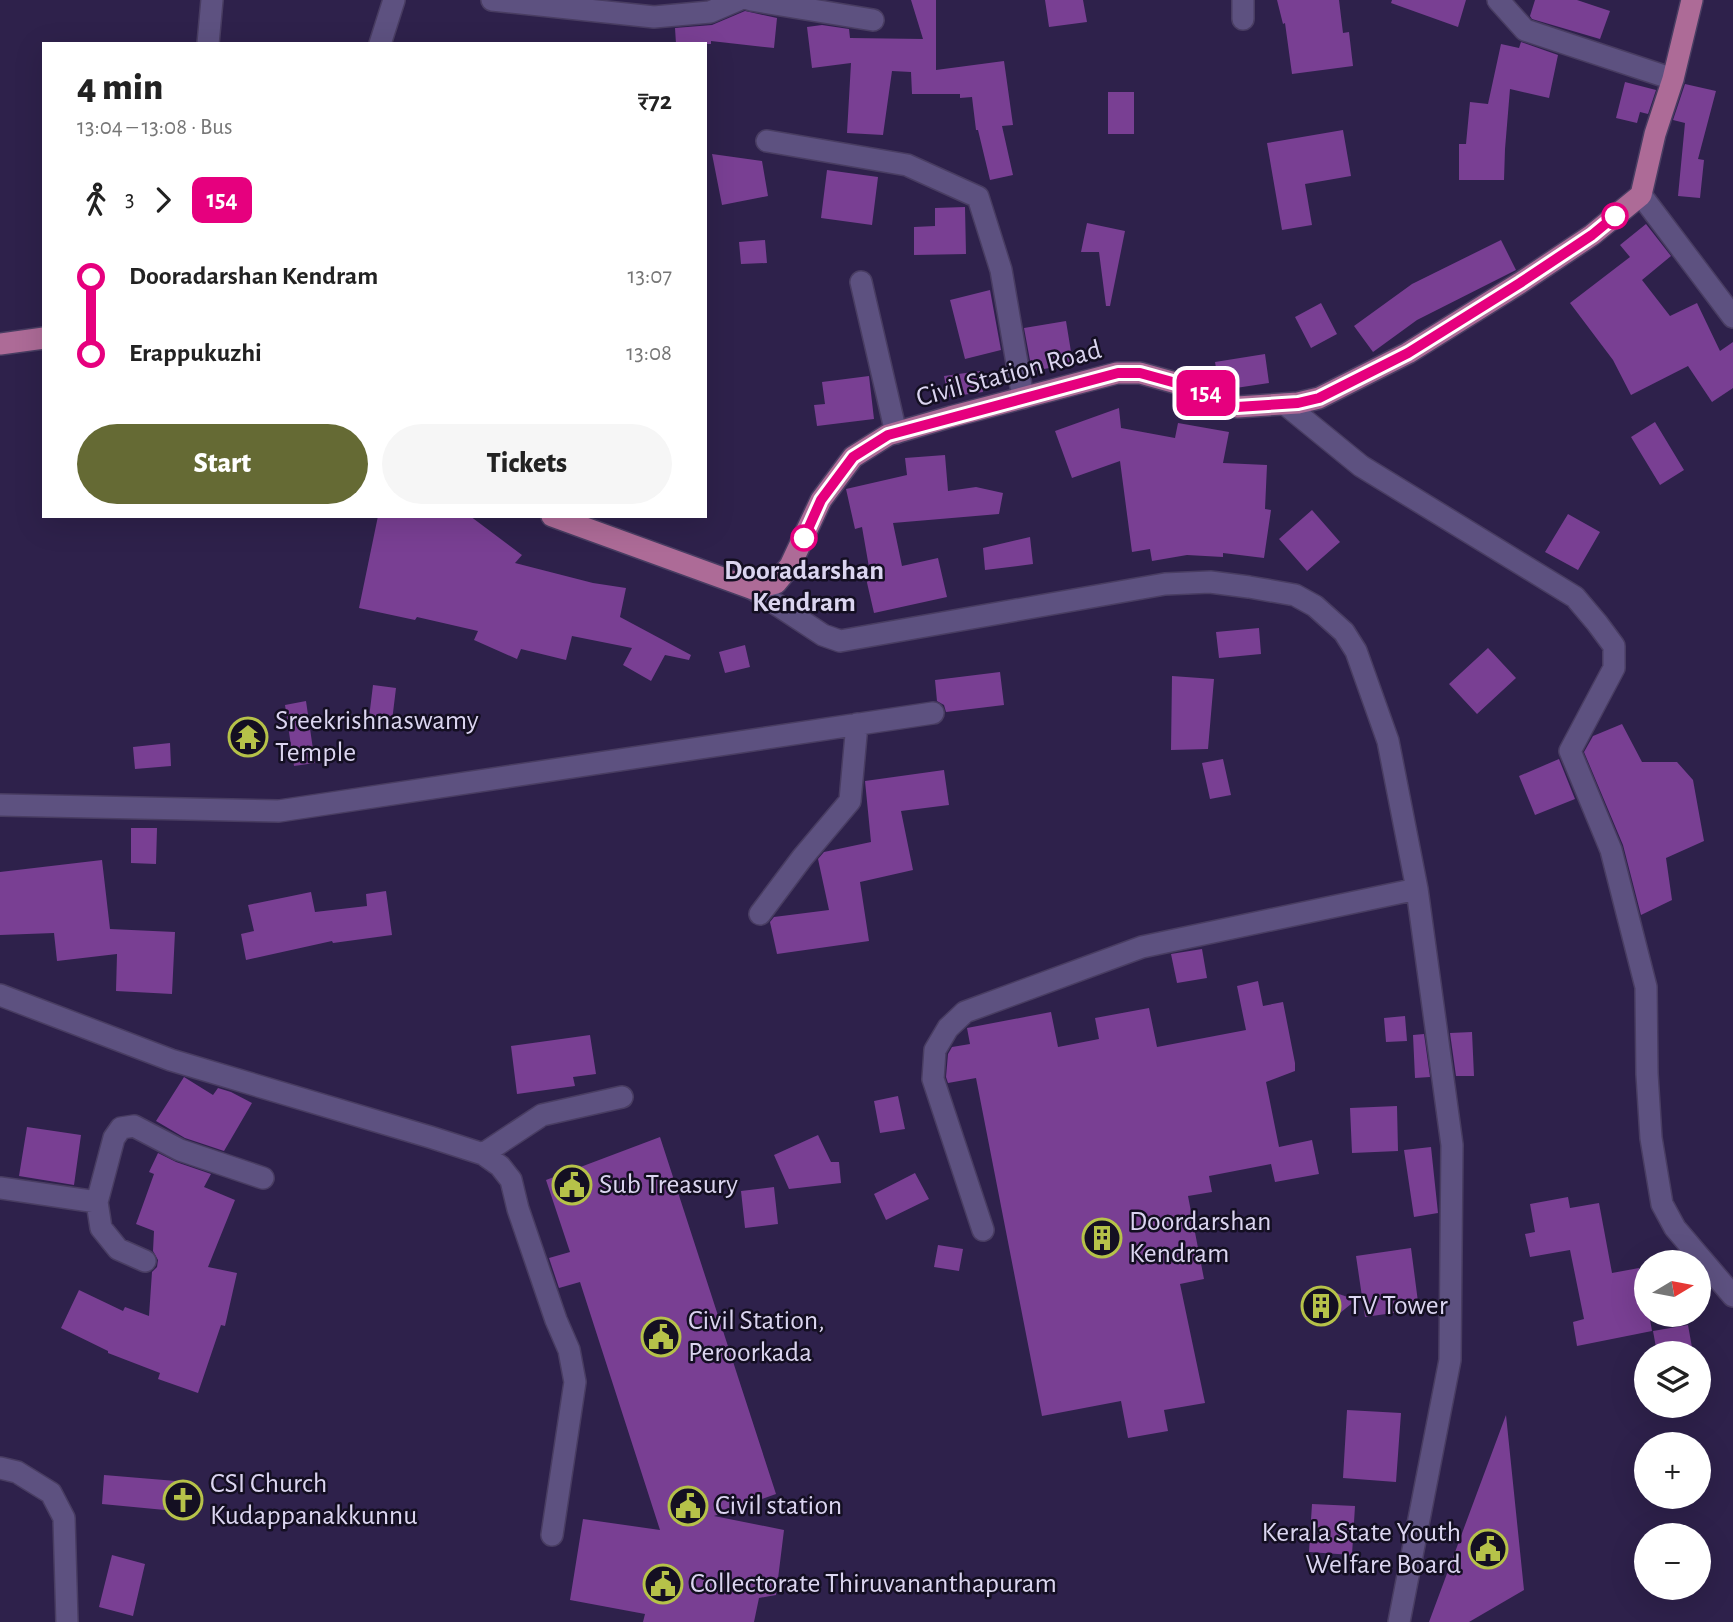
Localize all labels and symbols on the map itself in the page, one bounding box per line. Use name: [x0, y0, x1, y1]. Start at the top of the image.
unlabelled marker: [1602, 203, 1628, 229]
street label: Civil Station Road: [913, 336, 1105, 412]
line badge: 154: [1166, 370, 1246, 416]
marker: Dooradarshan Kendram: [791, 525, 817, 551]
place label: Dooradarshan Kendram: [724, 557, 884, 617]
place label: Sreekrishnaswamy Temple: [275, 707, 479, 767]
temple icon: Sreekrishnaswamy Temple: [227, 716, 269, 758]
public building icon: Sub Treasury: [551, 1164, 593, 1206]
place label: Sub Treasury: [599, 1171, 738, 1199]
place label: Doordarshan Kendram: [1129, 1208, 1272, 1268]
building icon: Doordarshan Kendram: [1081, 1217, 1123, 1259]
north arrow: [1634, 1250, 1712, 1326]
building icon: TV Tower: [1300, 1285, 1342, 1327]
place label: TV Tower: [1348, 1292, 1448, 1320]
place label: Civil Station, Peroorkada: [688, 1307, 825, 1367]
public building icon: Civil Station, Peroorkada: [640, 1316, 682, 1358]
place label: CSI Church Kudappanakkunnu: [210, 1470, 418, 1530]
church icon: CSI Church Kudappanakkunnu: [162, 1479, 204, 1521]
public building icon: Civil station: [667, 1485, 709, 1527]
place label: Civil station: [715, 1492, 842, 1520]
place label: Kerala State Youth Welfare Board: [1262, 1519, 1461, 1579]
public building icon: Kerala State Youth Welfare Board: [1467, 1528, 1509, 1570]
public building icon: Collectorate Thiruvananthapuram: [642, 1563, 684, 1605]
place label: Collectorate Thiruvananthapuram: [690, 1570, 1057, 1598]

